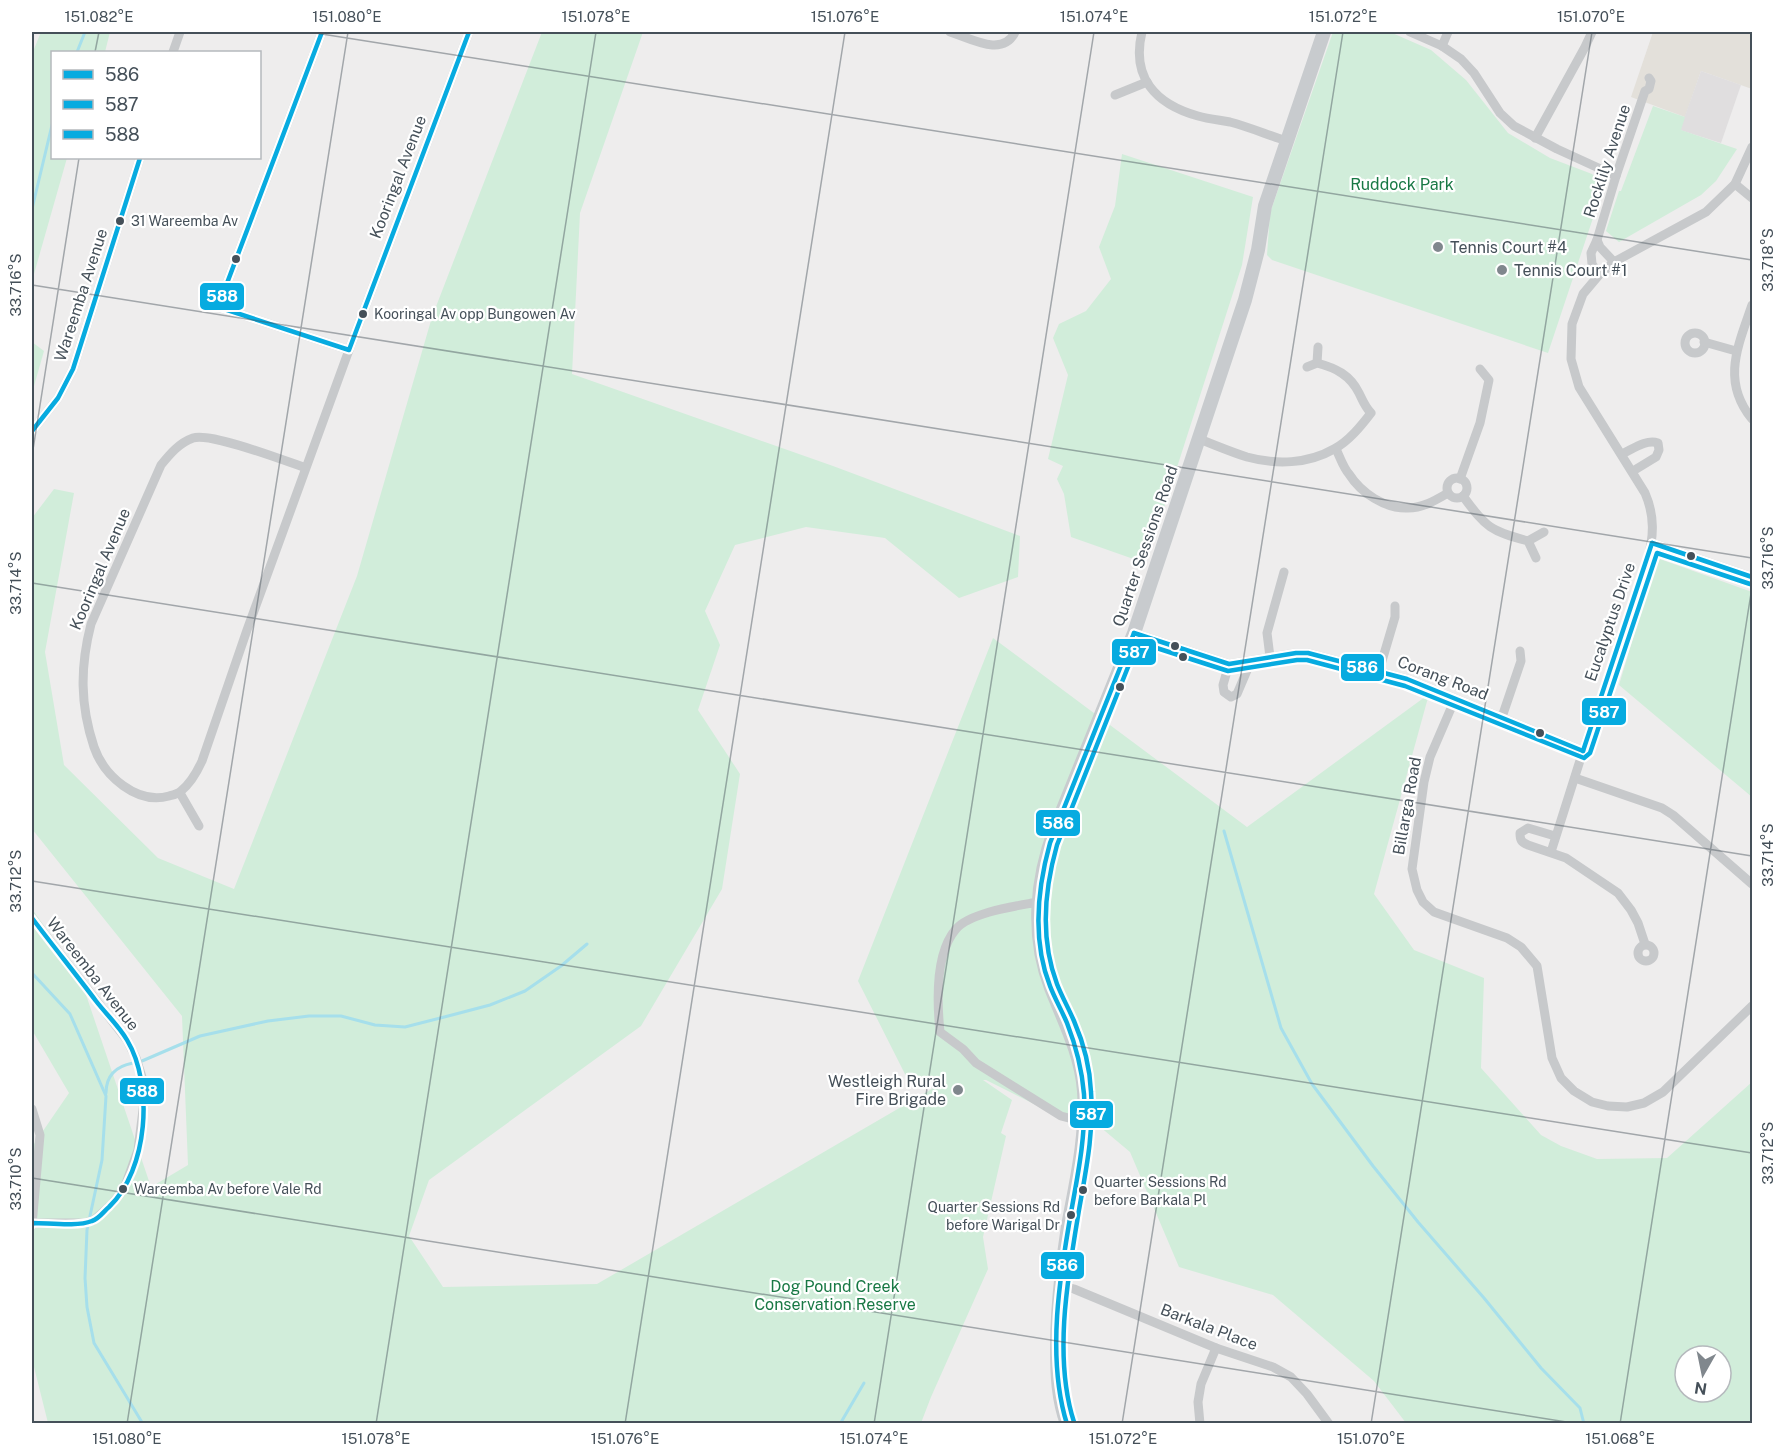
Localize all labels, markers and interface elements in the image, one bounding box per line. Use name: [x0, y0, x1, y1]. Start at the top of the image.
text: 151.082°E: [64, 8, 134, 25]
text: 151.080°E: [312, 8, 382, 25]
text: 151.078°E: [562, 8, 630, 25]
text: 151.076°E: [811, 8, 879, 25]
text: 151.074°E: [1060, 8, 1128, 25]
text: 151.072°E: [1309, 8, 1377, 25]
text: 151.070°E: [1557, 8, 1625, 25]
legend: [51, 51, 261, 159]
text: 586: [105, 64, 139, 85]
text: 587: [105, 94, 139, 115]
street label: Rocklily Avenue: [1580, 102, 1634, 220]
street label: Kooringal Avenue: [366, 113, 430, 241]
text: 588: [105, 124, 140, 145]
park label: Ruddock Park: [1350, 175, 1454, 194]
place label: 31 Wareemba Av: [131, 213, 238, 229]
marker: 31 Wareemba Av: [114, 215, 126, 227]
street label: Wareemba Avenue: [51, 226, 111, 364]
text: 33.718°S: [1759, 228, 1776, 292]
place label: Tennis Court #4: [1450, 238, 1567, 257]
marker: Tennis Court #4: [1431, 240, 1445, 254]
text: 33.716°S: [7, 253, 24, 317]
unlabelled marker: [230, 253, 242, 265]
place label: Tennis Court #1: [1514, 261, 1628, 280]
marker: Tennis Court #1: [1495, 263, 1509, 277]
line badge: 588: [199, 282, 245, 311]
text: 588: [206, 287, 238, 306]
place label: Kooringal Av opp Bungowen Av: [374, 306, 576, 322]
marker: Kooringal Av opp Bungowen Av: [357, 308, 369, 320]
street label: Quarter Sessions Road: [1108, 463, 1182, 629]
street label: Kooringal Avenue: [66, 505, 134, 633]
text: 33.716°S: [1759, 526, 1776, 590]
unlabelled marker: [1685, 550, 1697, 562]
text: 33.714°S: [7, 551, 24, 615]
street label: Eucalyptus Drive: [1581, 560, 1639, 684]
line badge: 587: [1111, 638, 1157, 666]
unlabelled marker: [1169, 640, 1181, 652]
text: 587: [1118, 643, 1150, 662]
unlabelled marker: [1177, 651, 1189, 663]
street label: Corang Road: [1395, 652, 1491, 704]
line badge: 586: [1340, 653, 1385, 682]
text: 586: [1346, 658, 1378, 677]
unlabelled marker: [1114, 681, 1126, 693]
line badge: 587: [1581, 697, 1627, 726]
text: 587: [1588, 703, 1620, 722]
unlabelled marker: [1534, 727, 1546, 739]
street label: Billarga Road: [1389, 755, 1425, 857]
line badge: 586: [1035, 809, 1081, 837]
text: 586: [1042, 814, 1074, 833]
text: 33.714°S: [1759, 823, 1776, 887]
text: 33.712°S: [7, 850, 24, 912]
street label: Wareemba Avenue: [43, 914, 143, 1034]
place label: Westleigh Rural Fire Brigade: [828, 1072, 946, 1109]
line badge: 588: [119, 1077, 165, 1105]
text: 588: [126, 1082, 158, 1101]
marker: Westleigh Rural Fire Brigade: [951, 1083, 965, 1097]
line badge: 587: [1069, 1100, 1114, 1129]
text: 587: [1075, 1105, 1107, 1124]
text: 33.712°S: [1759, 1122, 1776, 1184]
text: 33.710°S: [7, 1148, 24, 1211]
place label: Quarter Sessions Rd before Barkala Pl: [1094, 1174, 1227, 1208]
place label: Wareemba Av before Vale Rd: [134, 1181, 322, 1197]
marker: Wareemba Av before Vale Rd: [117, 1183, 129, 1195]
marker: Quarter Sessions Rd before Barkala Pl: [1077, 1184, 1089, 1196]
place label: Quarter Sessions Rd before Warigal Dr: [928, 1199, 1060, 1233]
marker: Quarter Sessions Rd before Warigal Dr: [1065, 1209, 1077, 1221]
line badge: 586: [1040, 1251, 1085, 1280]
text: 586: [1046, 1256, 1078, 1275]
park label: Dog Pound Creek Conservation Reserve: [754, 1277, 916, 1314]
street label: Barkala Place: [1158, 1300, 1260, 1354]
north arrow: [1673, 1344, 1733, 1404]
text: N: [1693, 1378, 1708, 1399]
text: 151.080°E: [92, 1430, 162, 1447]
text: 151.078°E: [342, 1430, 410, 1447]
text: 151.076°E: [591, 1430, 659, 1447]
text: 151.074°E: [840, 1430, 908, 1447]
text: 151.072°E: [1089, 1430, 1157, 1447]
text: 151.070°E: [1337, 1430, 1405, 1447]
text: 151.068°E: [1585, 1430, 1655, 1447]

